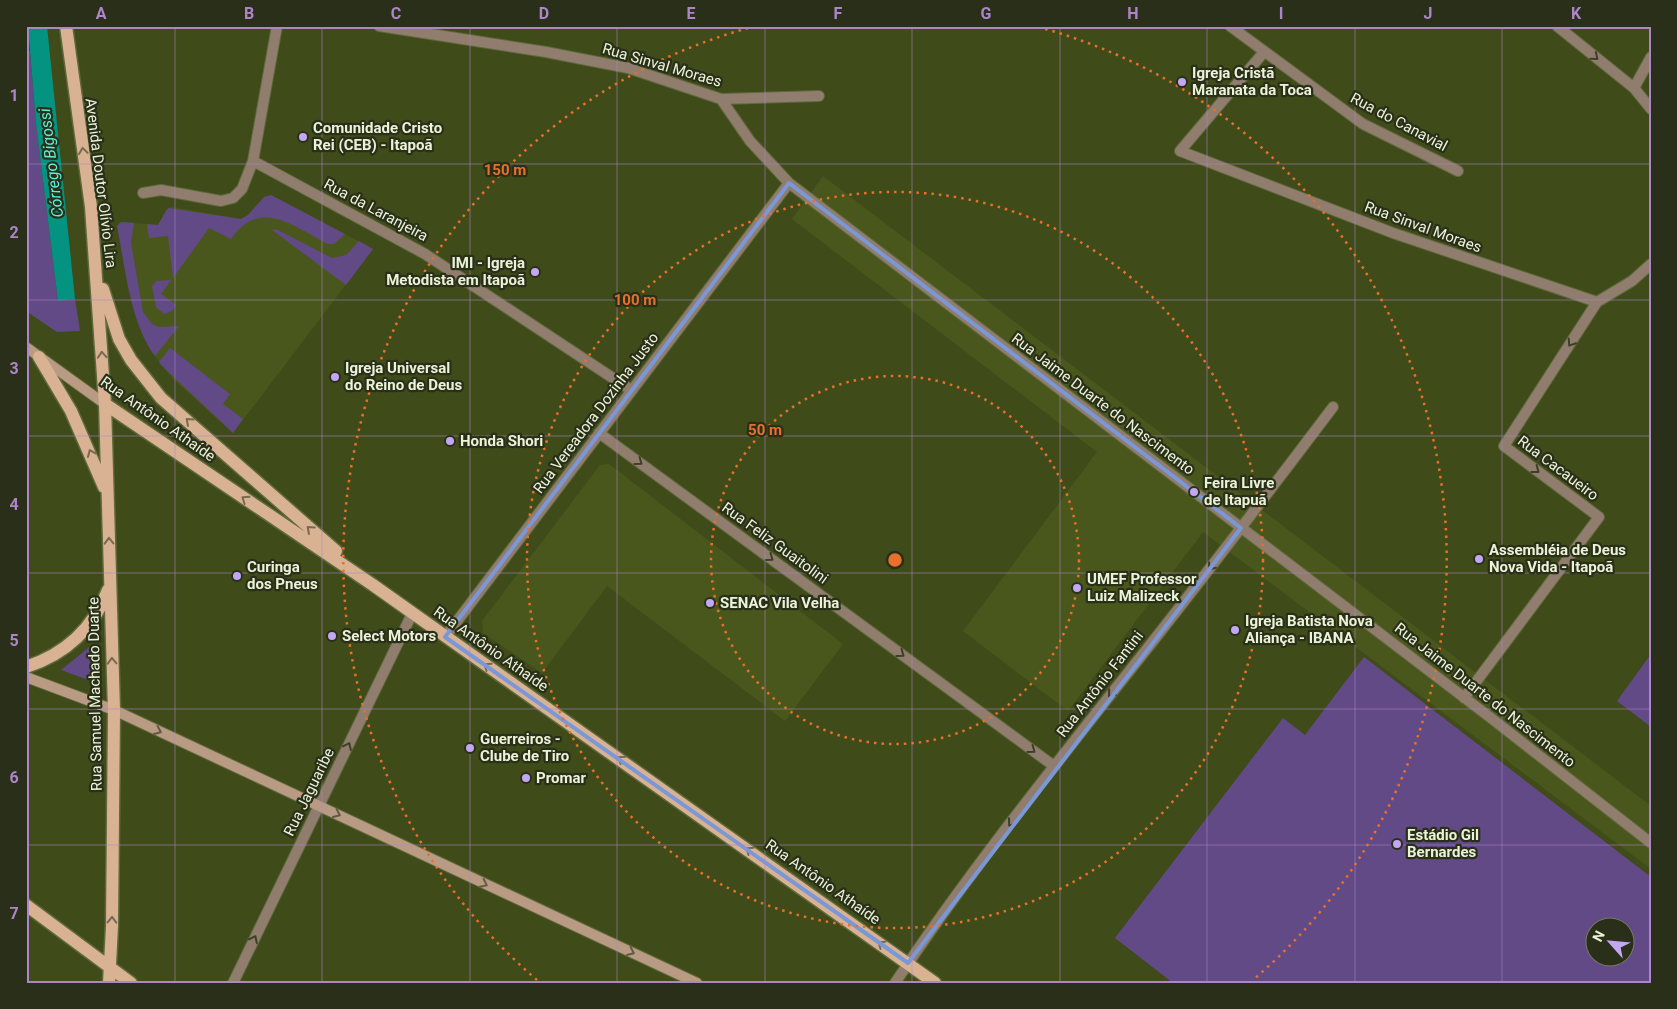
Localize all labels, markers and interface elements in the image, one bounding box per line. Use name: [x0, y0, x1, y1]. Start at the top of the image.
text: A: [96, 4, 107, 23]
text: B: [244, 4, 254, 23]
text: C: [391, 4, 401, 23]
text: D: [539, 4, 549, 23]
text: E: [687, 4, 696, 23]
text: F: [834, 4, 843, 23]
text: G: [981, 4, 992, 23]
text: H: [1127, 4, 1139, 23]
text: I: [1279, 4, 1283, 23]
text: J: [1424, 4, 1432, 23]
text: K: [1571, 4, 1582, 23]
street label: Rua Sinval Moraes: [600, 39, 724, 91]
one-way arrow: [1589, 51, 1598, 59]
place label: Igreja Cristã Maranata da Toca: [1192, 64, 1312, 99]
marker: Igreja Cristã Maranata da Toca: [1176, 76, 1188, 88]
text: 1: [9, 86, 19, 105]
street label: Rua do Canavial: [1347, 89, 1451, 155]
street label: Avenida Doutor Olívio Lira: [82, 97, 120, 269]
water label: Córrego Bigossi: [35, 107, 67, 219]
place label: Comunidade Cristo Rei (CEB) - Itapoã: [313, 119, 442, 154]
marker: Comunidade Cristo Rei (CEB) - Itapoã: [297, 131, 309, 143]
one-way arrow: [78, 147, 88, 156]
text: 150 m: [484, 161, 526, 179]
street label: Rua da Laranjeira: [321, 175, 431, 245]
street label: Rua Sinval Moraes: [1362, 197, 1484, 257]
text: 2: [9, 223, 19, 242]
place label: IMI - Igreja Metodista em Itapoã: [386, 254, 525, 289]
marker: IMI - Igreja Metodista em Itapoã: [529, 266, 541, 278]
text: 100 m: [614, 291, 656, 309]
street label: Rua Vereadora Dozinha Justo: [530, 329, 662, 497]
street label: Rua Jaime Duarte do Nascimento: [1008, 329, 1198, 479]
one-way arrow: [1567, 337, 1577, 346]
one-way arrow: [97, 351, 108, 359]
text: 3: [9, 359, 19, 378]
place label: Igreja Universal do Reino de Deus: [345, 359, 462, 394]
marker: Igreja Universal do Reino de Deus: [329, 371, 341, 383]
street label: Rua Antônio Athaíde: [97, 373, 219, 465]
one-way arrow: [185, 418, 194, 427]
text: 50 m: [748, 421, 782, 439]
place label: Honda Shori: [460, 432, 543, 450]
street label: Rua Cacaueiro: [1514, 432, 1602, 504]
marker: Honda Shori: [444, 435, 456, 447]
one-way arrow: [86, 449, 97, 458]
one-way arrow: [633, 456, 643, 465]
one-way arrow: [1530, 464, 1540, 473]
place label: Feira Livre de Itapuã: [1204, 474, 1274, 509]
marker: Feira Livre de Itapuã: [1188, 486, 1200, 498]
text: 4: [9, 495, 19, 514]
one-way arrow: [241, 496, 251, 505]
street label: Rua Feliz Guaitolini: [718, 498, 832, 588]
one-way arrow: [307, 526, 316, 535]
one-way arrow: [104, 537, 114, 544]
place label: Assembléia de Deus Nova Vida - Itapoã: [1489, 541, 1626, 576]
centre of rings: [886, 551, 904, 569]
one-way arrow: [764, 552, 774, 561]
marker: Assembléia de Deus Nova Vida - Itapoã: [1473, 553, 1485, 565]
place label: Curinga dos Pneus: [247, 558, 318, 593]
one-way arrow: [1209, 561, 1217, 570]
marker: Curinga dos Pneus: [231, 570, 243, 582]
place label: UMEF Professor Luiz Malizeck: [1087, 570, 1197, 605]
marker: UMEF Professor Luiz Malizeck: [1071, 582, 1083, 594]
place label: SENAC Vila Velha: [720, 594, 839, 612]
street label: Rua Samuel Machado Duarte: [84, 597, 106, 791]
marker: SENAC Vila Velha: [704, 597, 716, 609]
street label: Rua Antônio Athaíde: [430, 603, 552, 695]
place label: Igreja Batista Nova Aliança - IBANA: [1245, 612, 1373, 647]
street label: Rua Jaime Duarte do Nascimento: [1391, 619, 1579, 771]
marker: Igreja Batista Nova Aliança - IBANA: [1229, 624, 1241, 636]
place label: Select Motors: [342, 627, 436, 645]
street label: Rua Antônio Fantini: [1053, 627, 1147, 741]
marker: Select Motors: [326, 630, 338, 642]
text: 5: [9, 631, 19, 650]
one-way arrow: [895, 648, 905, 657]
one-way arrow: [107, 657, 118, 665]
one-way arrow: [484, 663, 493, 672]
one-way arrow: [1107, 689, 1116, 698]
one-way arrow: [153, 724, 162, 735]
place label: Guerreiros - Clube de Tiro: [480, 730, 569, 765]
one-way arrow: [342, 742, 352, 751]
marker: Guerreiros - Clube de Tiro: [464, 742, 476, 754]
one-way arrow: [1026, 744, 1036, 753]
street label: Rua Jaguaribe: [280, 745, 338, 839]
one-way arrow: [617, 756, 627, 765]
text: 6: [9, 768, 19, 787]
place label: Promar: [536, 769, 586, 787]
marker: Promar: [520, 772, 532, 784]
one-way arrow: [332, 808, 341, 819]
one-way arrow: [1009, 817, 1017, 826]
place label: Estádio Gil Bernardes: [1407, 826, 1479, 861]
street label: Rua Antônio Athaíde: [762, 836, 884, 928]
marker: Estádio Gil Bernardes: [1391, 838, 1403, 850]
one-way arrow: [746, 847, 755, 855]
one-way arrow: [479, 878, 488, 888]
text: 7: [9, 904, 19, 923]
one-way arrow: [107, 915, 117, 923]
north arrow: [1584, 916, 1634, 966]
text: N: [1589, 928, 1608, 944]
one-way arrow: [248, 935, 258, 944]
one-way arrow: [878, 941, 887, 950]
one-way arrow: [626, 946, 635, 957]

